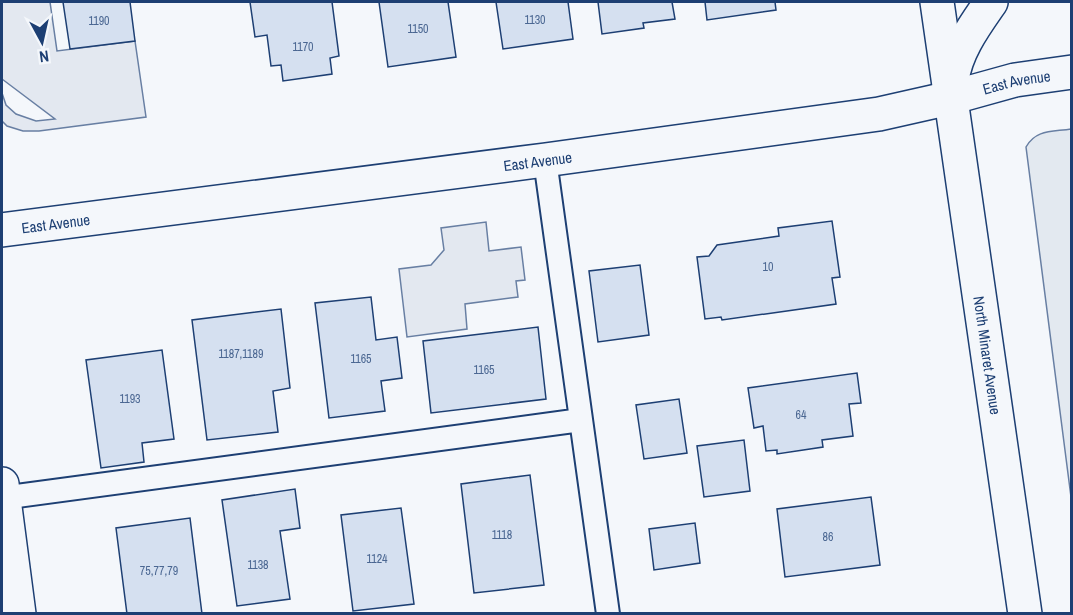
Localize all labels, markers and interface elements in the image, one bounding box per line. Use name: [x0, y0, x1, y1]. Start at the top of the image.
north arrow: [12, 12, 72, 72]
house number: 1130: [524, 12, 546, 28]
house number: 1190: [88, 13, 110, 29]
house number: 1150: [407, 21, 429, 37]
house number: 1170: [292, 39, 314, 55]
text: N: [38, 45, 50, 68]
street label: East Avenue: [980, 65, 1052, 99]
street label: East Avenue: [502, 146, 573, 176]
street label: East Avenue: [20, 208, 91, 238]
house number: 10: [763, 259, 773, 275]
street label: North Minaret Avenue: [969, 295, 1007, 416]
house number: 1187,1189: [218, 346, 264, 362]
house number: 1165: [350, 351, 372, 367]
house number: 1165: [473, 362, 495, 378]
house number: 1193: [119, 391, 141, 407]
house number: 64: [796, 407, 807, 423]
house number: 1118: [492, 527, 512, 543]
house number: 86: [823, 529, 833, 545]
house number: 1124: [366, 551, 388, 567]
house number: 1138: [247, 557, 269, 573]
house number: 75,77,79: [140, 563, 178, 579]

